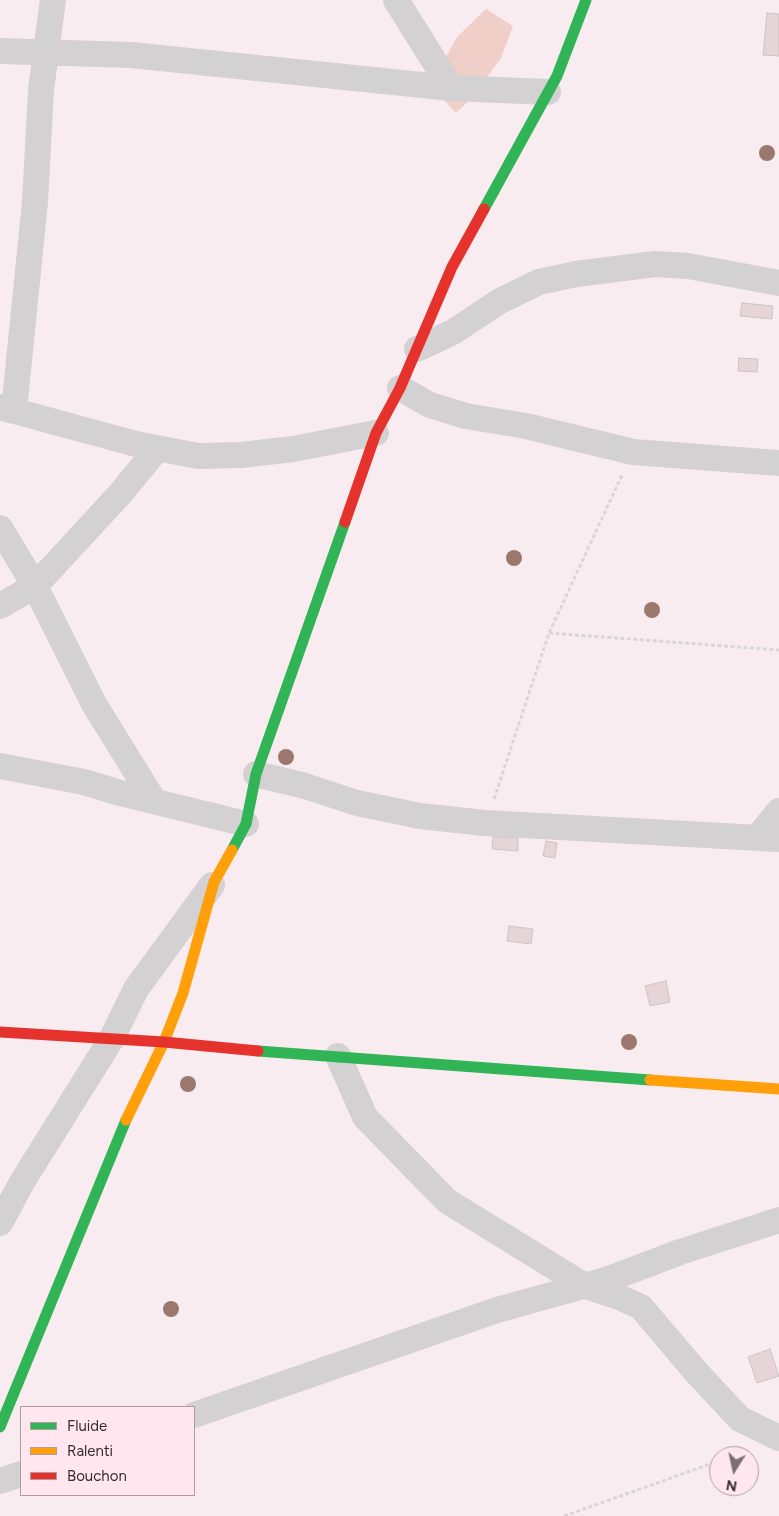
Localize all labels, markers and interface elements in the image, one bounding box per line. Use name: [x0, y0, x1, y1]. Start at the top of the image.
legend: [20, 1406, 195, 1496]
text: Fluide: [67, 1417, 107, 1435]
text: Ralenti: [67, 1442, 113, 1460]
north arrow: [709, 1446, 759, 1496]
text: Bouchon: [67, 1467, 127, 1485]
text: N: [725, 1476, 738, 1495]

